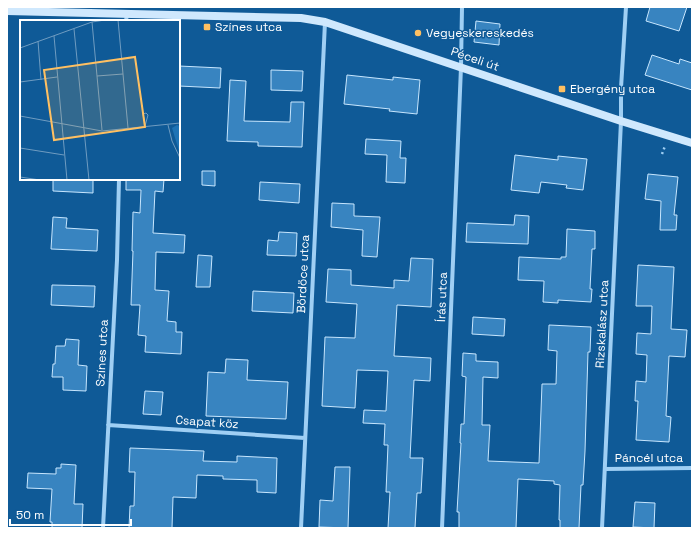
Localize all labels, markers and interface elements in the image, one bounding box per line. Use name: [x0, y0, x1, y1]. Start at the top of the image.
place label: Színes utca: [215, 19, 282, 35]
inset map: [20, 20, 180, 180]
marker: Színes utca: [202, 22, 212, 32]
place label: Vegyeskereskedés: [426, 25, 534, 41]
marker: Vegyeskereskedés: [413, 28, 423, 38]
street label: Péceli út: [449, 43, 501, 75]
place label: Ebergény utca: [570, 81, 655, 97]
marker: Ebergény utca: [557, 84, 567, 94]
street label: Bördöce utca: [293, 234, 313, 314]
street label: Írás utca: [433, 272, 451, 322]
street label: Rizskalász utca: [592, 279, 612, 369]
street label: Színes utca: [92, 319, 112, 387]
street label: Csapat köz: [175, 412, 239, 432]
street label: Páncél utca: [615, 450, 683, 466]
scale bar: [10, 501, 131, 527]
text: 50 m: [16, 507, 44, 523]

